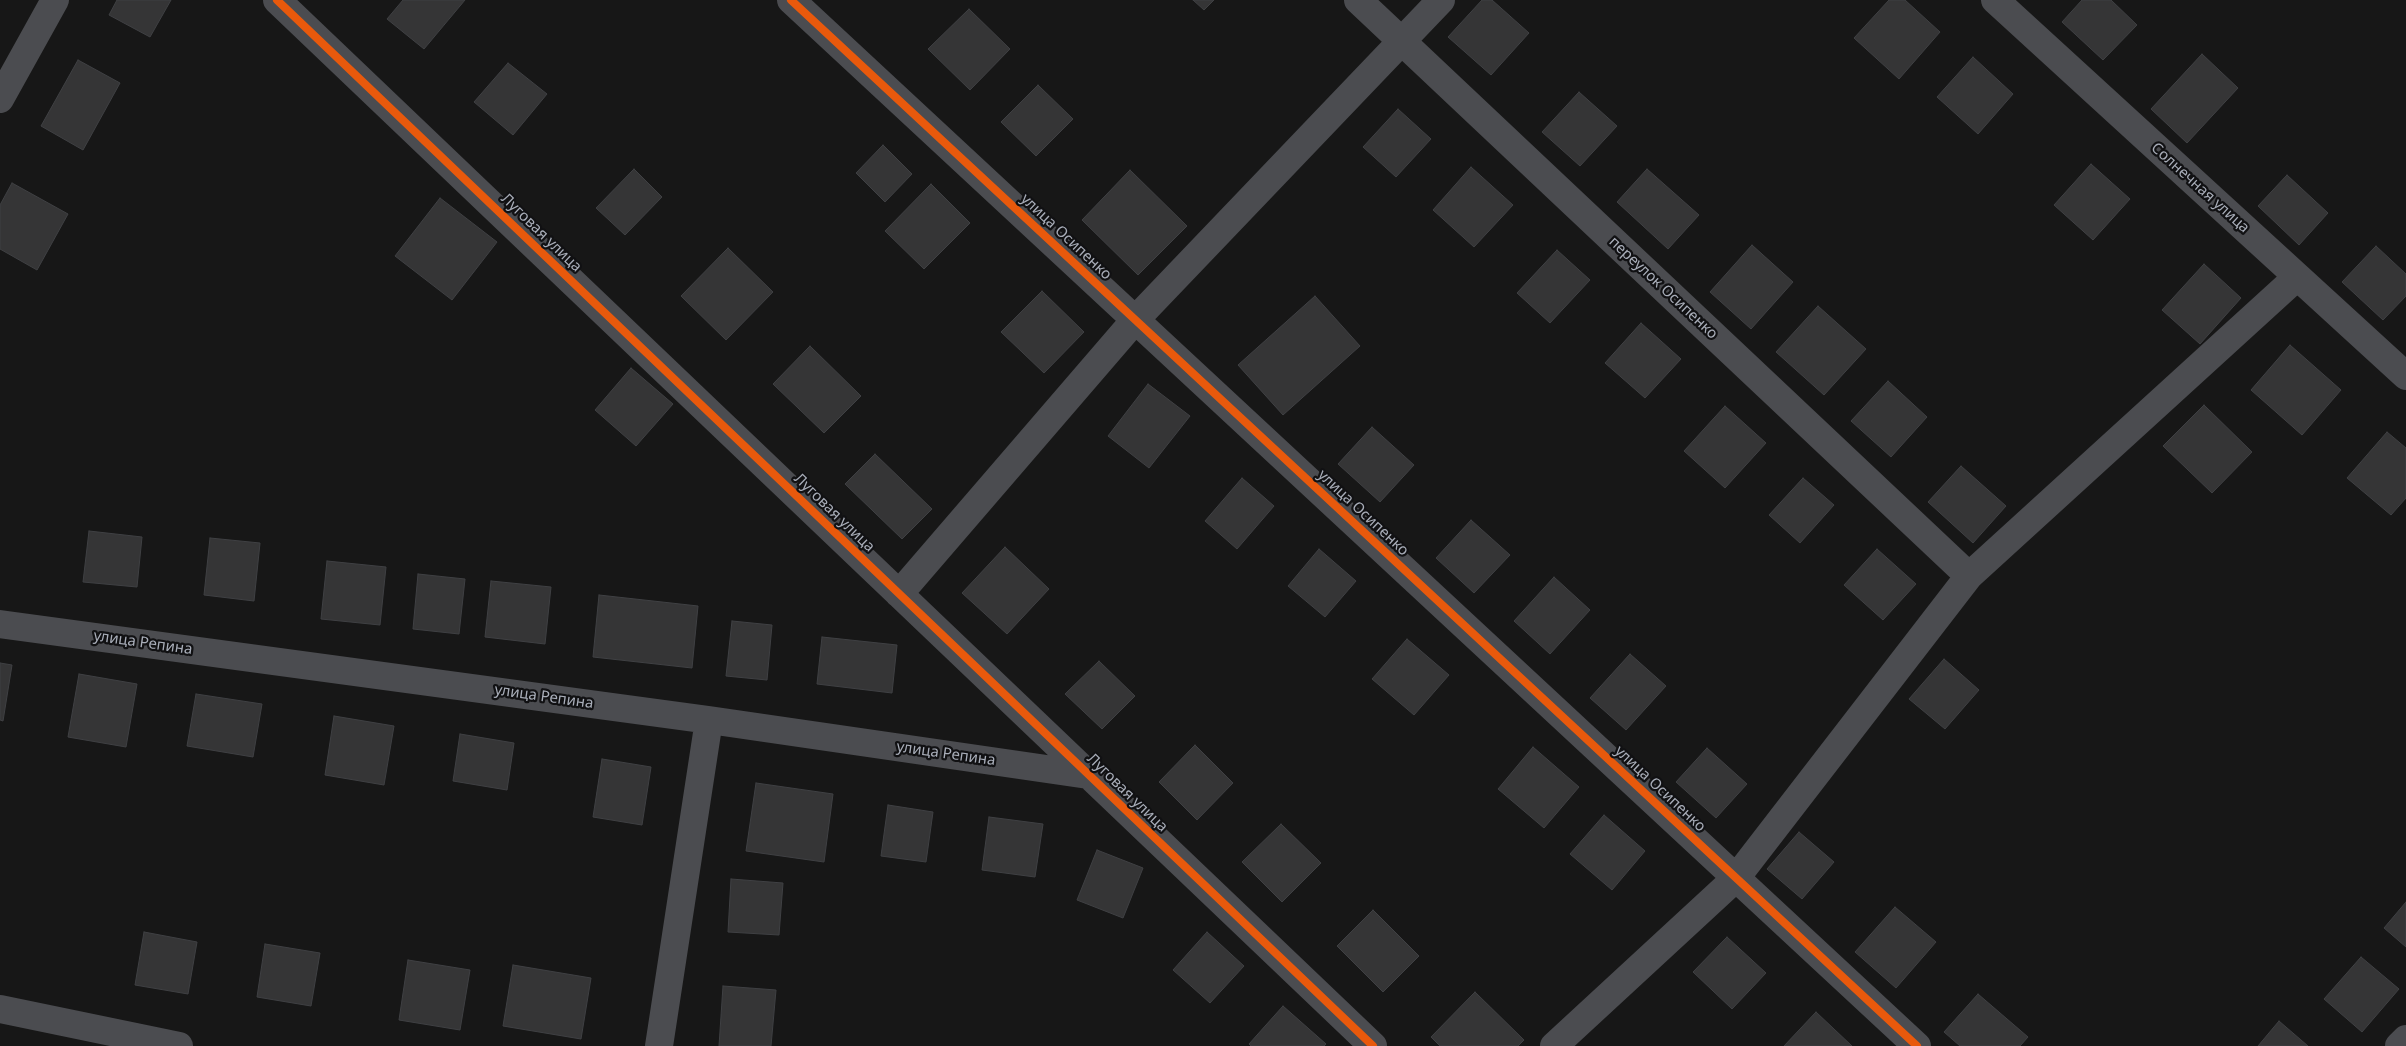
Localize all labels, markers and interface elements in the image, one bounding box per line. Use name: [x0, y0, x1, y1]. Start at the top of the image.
street label: Солнечная улица: [2147, 139, 2253, 237]
street label: Луговая улица: [497, 190, 585, 276]
street label: улица Осипенко: [1017, 190, 1115, 284]
street label: переулок Осипенко: [1605, 233, 1721, 343]
street label: улица Осипенко: [1314, 466, 1412, 560]
street label: Луговая улица: [790, 470, 878, 556]
street label: улица Репина: [92, 627, 194, 659]
street label: улица Репина: [493, 681, 595, 713]
street label: улица Репина: [895, 738, 997, 770]
street label: улица Осипенко: [1611, 742, 1709, 836]
street label: Луговая улица: [1083, 750, 1171, 836]

